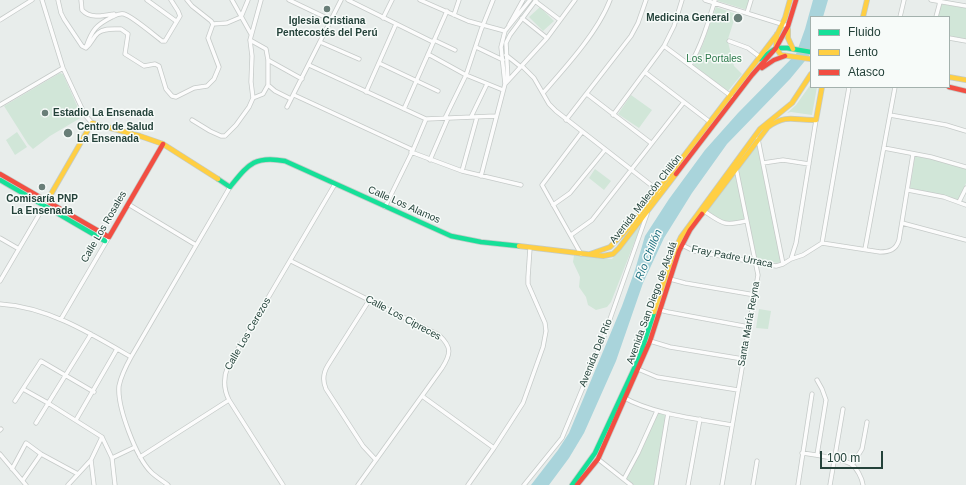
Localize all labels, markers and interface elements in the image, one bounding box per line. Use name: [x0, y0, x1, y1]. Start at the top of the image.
marker: Iglesia Cristiana Pentecostés del Perú: [322, 4, 332, 14]
place label: Medicina General: [646, 12, 729, 24]
marker: Medicina General: [732, 12, 744, 24]
place label: Iglesia Cristiana Pentecostés del Perú: [276, 15, 378, 38]
legend: [810, 16, 950, 88]
text: Fluido: [848, 25, 881, 39]
text: Lento: [848, 45, 878, 59]
park label: Los Portales: [686, 53, 742, 65]
text: Atasco: [848, 65, 885, 79]
place label: Estadio La Ensenada: [53, 107, 154, 119]
marker: Estadio La Ensenada: [40, 108, 50, 118]
place label: Centro de Salud La Ensenada: [77, 121, 154, 144]
marker: Centro de Salud La Ensenada: [62, 127, 74, 139]
street label: Avenida Malecón Chillón: [607, 152, 685, 246]
marker: Comisaría PNP La Ensenada: [37, 182, 47, 192]
street label: Calle Los Alamos: [366, 184, 442, 226]
street label: Calle Los Rosales: [79, 189, 129, 265]
place label: Comisaría PNP La Ensenada: [6, 193, 78, 216]
water label: Río Chillón: [633, 228, 665, 282]
street label: Avenida San Diego de Alcalá: [624, 240, 680, 366]
street label: Fray Padre Urraca: [690, 243, 774, 271]
street label: Santa María Reyna: [736, 281, 762, 367]
street label: Calle Los Cipreces: [363, 293, 443, 343]
street label: Calle Los Cerezos: [222, 296, 274, 372]
street label: Avenida Del Río: [577, 317, 615, 389]
scale bar: [822, 443, 885, 469]
text: 100 m: [827, 451, 860, 465]

